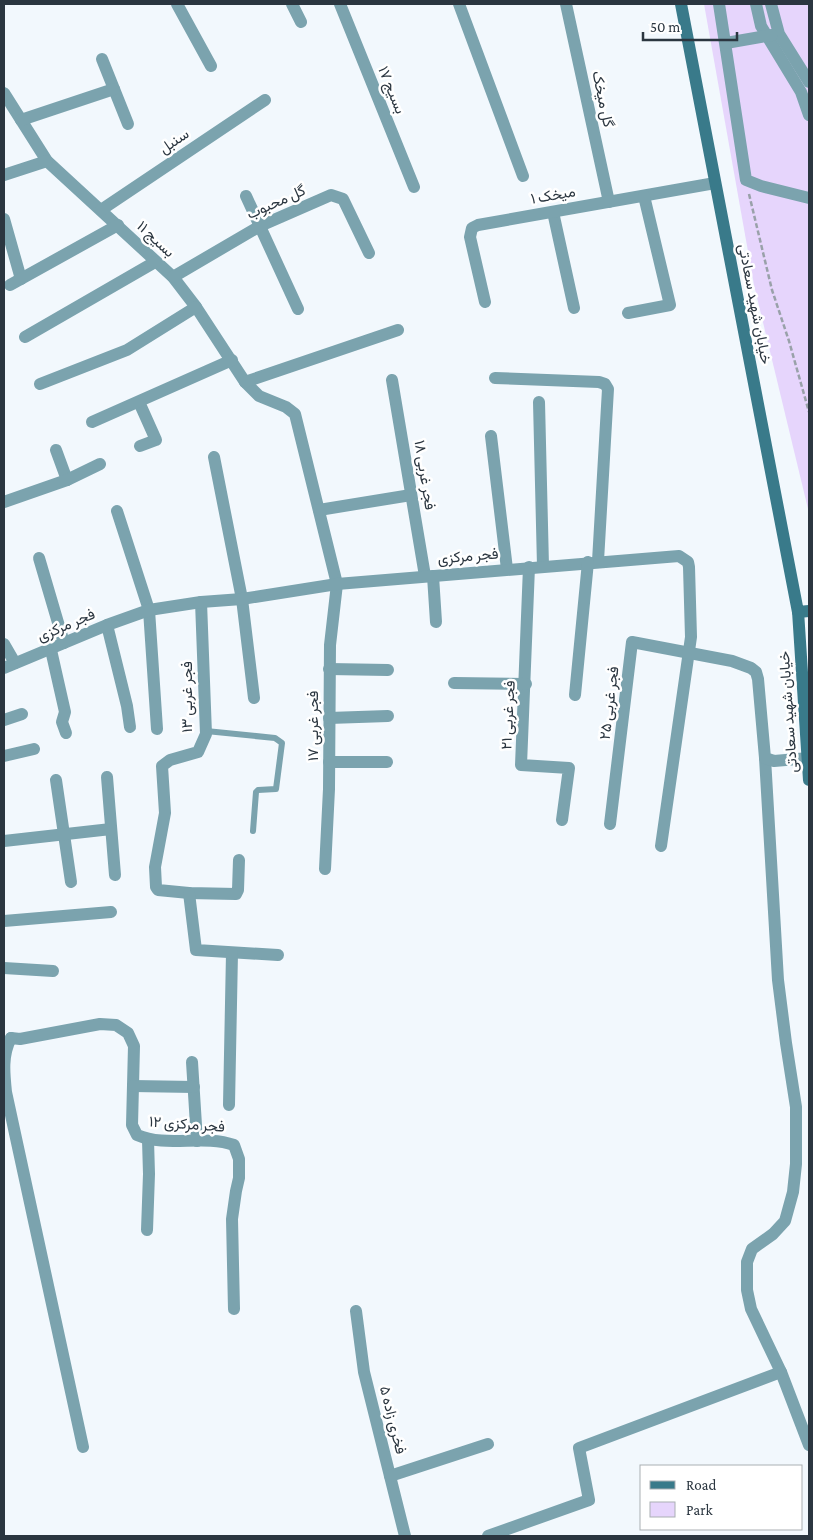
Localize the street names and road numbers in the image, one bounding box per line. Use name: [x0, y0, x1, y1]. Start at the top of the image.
street label: بسیج ۱۷: [373, 64, 409, 117]
street label: گل میخک: [588, 69, 617, 129]
street label: سنبل: [156, 125, 192, 157]
street label: گل محبوب: [244, 182, 309, 223]
street label: میخک ۱: [529, 183, 577, 208]
street label: بسیج ۱۱: [132, 218, 178, 262]
street label: خیابان شهید سعادتی: [734, 243, 775, 366]
street label: فجر غربی ۱۸: [410, 439, 438, 512]
street label: فجر مرکزی: [437, 545, 499, 569]
street label: فجر مرکزی: [35, 606, 98, 646]
street label: خیابان شهید سعادتی: [776, 650, 802, 773]
street label: فجر غربی ۱۳: [179, 661, 197, 733]
street label: فجر غربی ۲۵: [597, 665, 623, 741]
street label: فجر غربی ۲۱: [498, 680, 520, 750]
street label: فجر غربی ۱۷: [305, 691, 323, 761]
street label: فجر مرکزی ۱۲: [148, 1113, 226, 1137]
street label: فخری زاده ۵: [375, 1384, 409, 1456]

